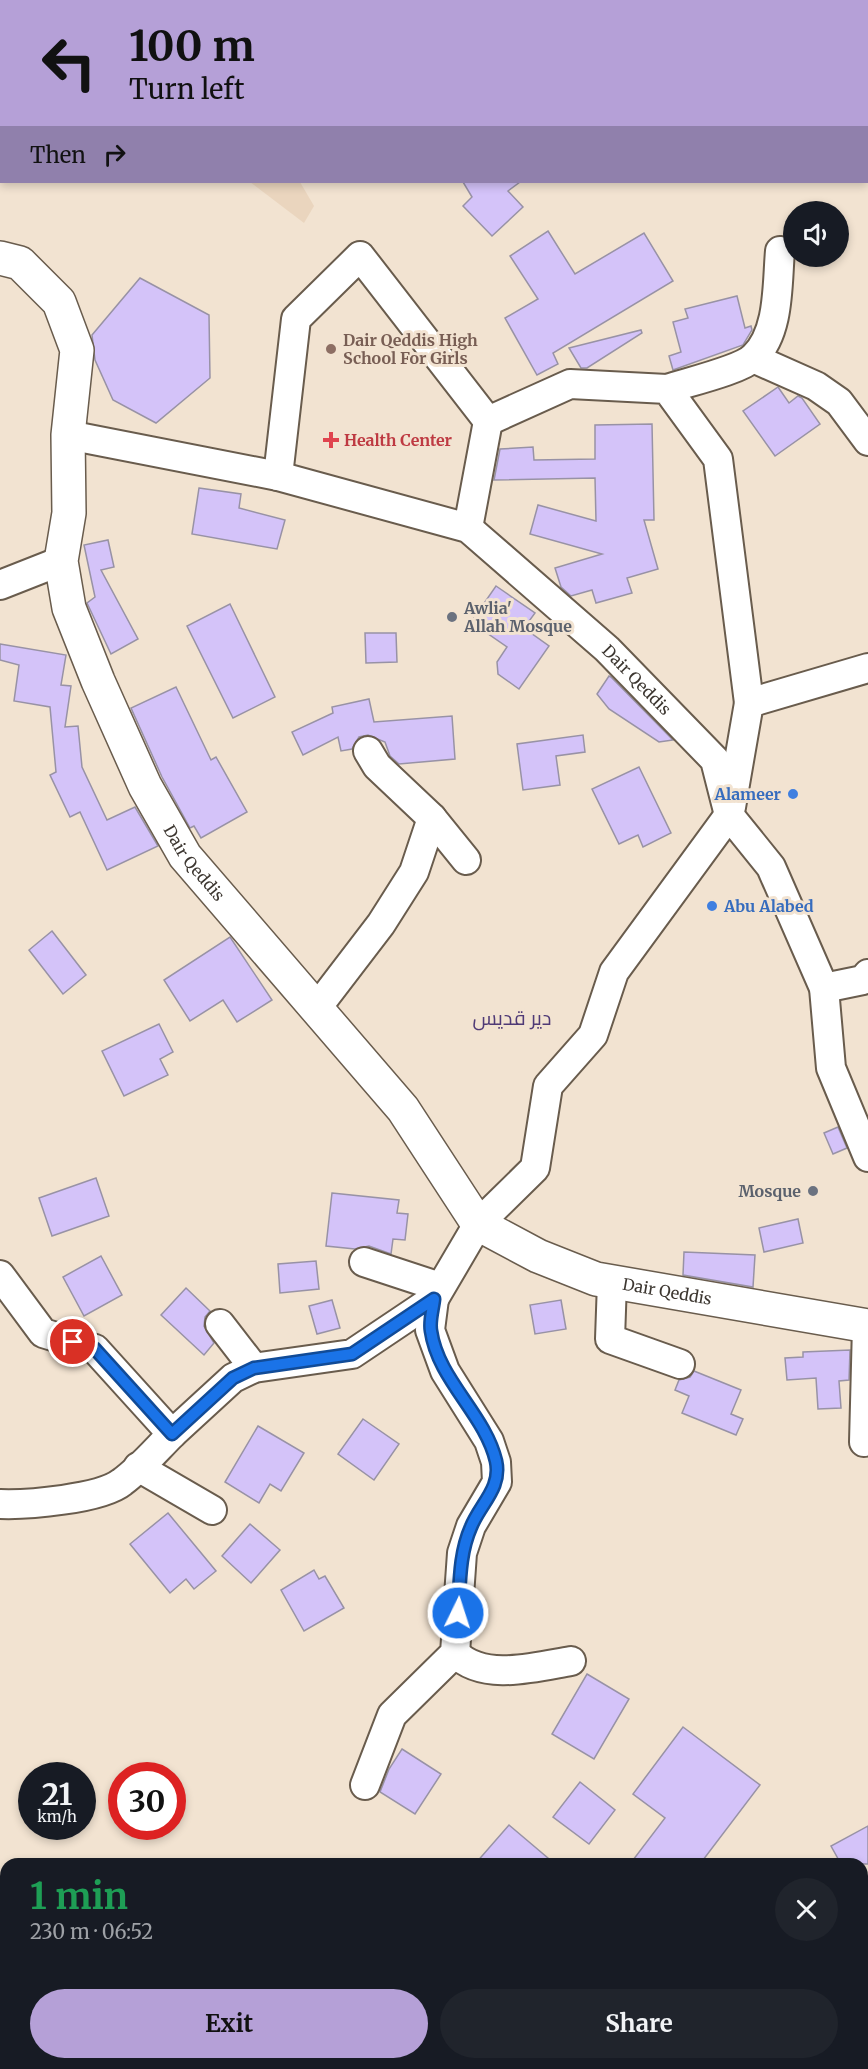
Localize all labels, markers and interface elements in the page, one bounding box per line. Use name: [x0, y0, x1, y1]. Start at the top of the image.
text: 100 m: [129, 20, 255, 72]
icon: left: [30, 24, 108, 102]
text: Turn left: [129, 72, 244, 106]
icon: right: [98, 138, 131, 171]
text: Then: [30, 141, 86, 169]
map controls: [783, 201, 849, 267]
button: sound: [783, 201, 849, 267]
place label: Dair Qeddis High School For Girls: [343, 330, 478, 368]
marker: Dair Qeddis High School For Girls: [324, 342, 338, 356]
place label: Health Center: [344, 430, 453, 450]
marker: Health Center: [322, 431, 340, 449]
place label: Awlia' Allah Mosque: [463, 598, 572, 636]
marker: Awlia' Allah Mosque: [445, 610, 459, 624]
street label: Dair Qeddis: [598, 640, 675, 719]
place label: Alameer: [713, 784, 782, 804]
marker: Alameer: [786, 787, 800, 801]
street label: Dair Qeddis: [159, 821, 229, 905]
place label: Abu Alabed: [723, 896, 814, 916]
marker: Abu Alabed: [705, 899, 719, 913]
district label: دير قديس: [473, 1005, 551, 1031]
place label: Mosque: [738, 1181, 801, 1201]
marker: Mosque: [806, 1184, 820, 1198]
street label: Dair Qeddis: [621, 1274, 713, 1309]
pin: [47, 1316, 98, 1367]
icon: arrive: [56, 1325, 89, 1358]
position arrow: [426, 1581, 490, 1645]
speed limit sign: 30: [108, 1762, 186, 1840]
text: 21: [42, 1775, 72, 1813]
text: km/h: [37, 1807, 77, 1826]
text: 1 min: [30, 1874, 128, 1919]
button: close: [775, 1878, 838, 1941]
text: 230 m · 06:52: [30, 1919, 153, 1944]
button: Exit: [30, 1989, 428, 2058]
button: Share: [440, 1989, 838, 2058]

